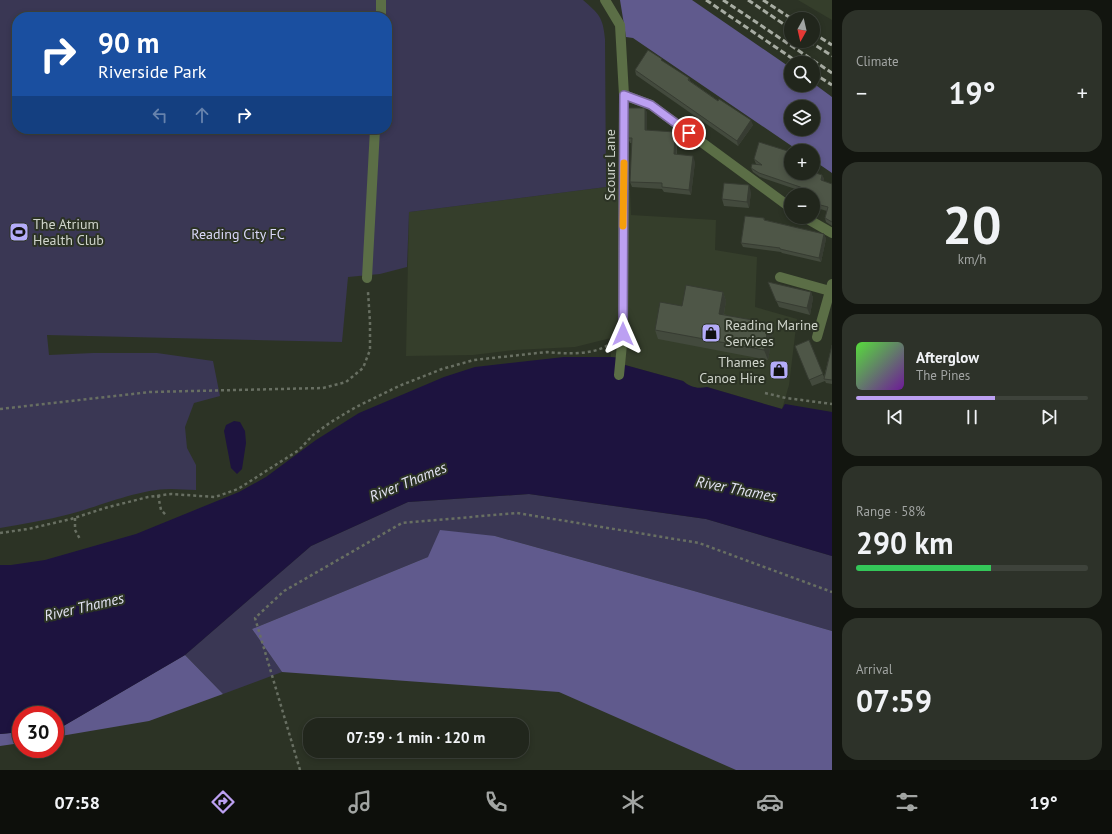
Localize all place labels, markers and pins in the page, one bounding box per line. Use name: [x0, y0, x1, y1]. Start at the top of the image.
pin: [672, 116, 706, 150]
place label: The Atrium Health Club: [33, 215, 104, 249]
sports icon: The Atrium Health Club: [8, 221, 30, 243]
place label: Reading Marine Services: [725, 316, 818, 350]
shop icon: Reading Marine Services: [700, 322, 722, 344]
place label: Thames Canoe Hire: [699, 353, 765, 387]
shop icon: Thames Canoe Hire: [768, 359, 790, 381]

